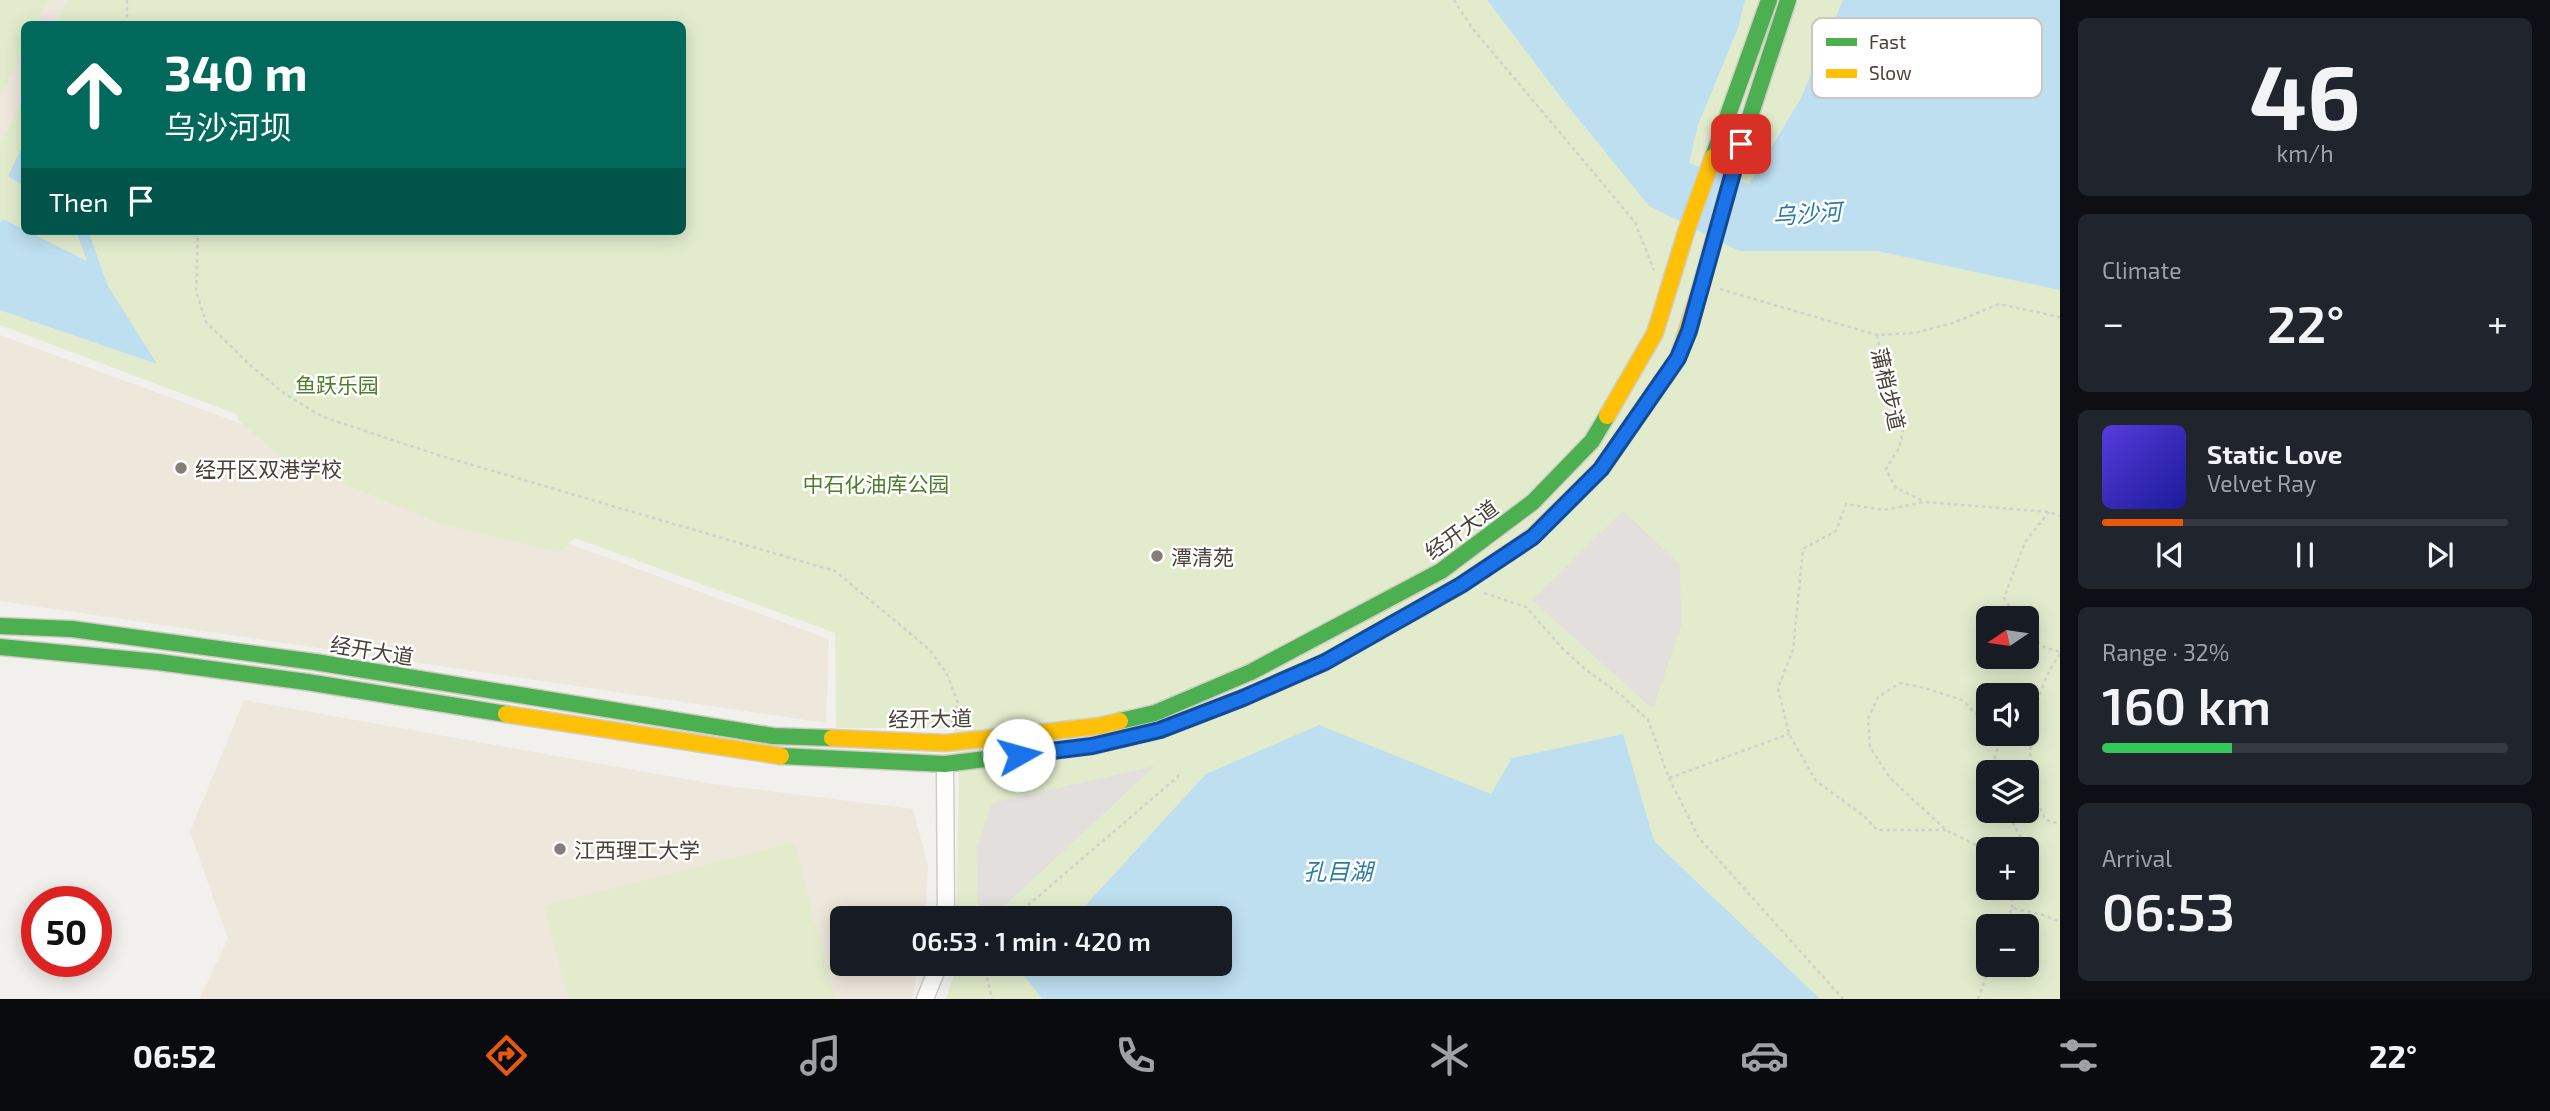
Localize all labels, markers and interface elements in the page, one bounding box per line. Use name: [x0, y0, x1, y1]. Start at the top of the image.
legend: [1812, 18, 2042, 98]
text: Fast: [1869, 30, 1906, 53]
text: 46: [2249, 39, 2361, 148]
text: 340 m: [164, 42, 308, 101]
icon: ahead: [49, 49, 140, 140]
text: Slow: [1869, 61, 1912, 84]
text: 乌沙河坝: [164, 107, 292, 145]
pin: [1711, 114, 1771, 174]
icon: arrive: [1722, 125, 1760, 163]
text: km/h: [2276, 139, 2334, 167]
icon: arrive: [122, 182, 160, 220]
text: Then: [49, 186, 108, 217]
water label: 乌沙河: [1772, 196, 1846, 229]
text: Climate: [2102, 256, 2182, 284]
text: 22°: [2267, 291, 2345, 353]
text: −: [2102, 299, 2124, 345]
text: +: [2487, 299, 2508, 345]
street label: 蒲梢步道: [1867, 345, 1911, 433]
park label: 鱼跃乐园: [295, 372, 379, 397]
text: Static Love: [2207, 438, 2343, 469]
place label: 经开区双港学校: [195, 456, 342, 481]
marker: 经开区双港学校: [173, 460, 189, 476]
text: Velvet Ray: [2207, 469, 2316, 497]
park label: 中石化油库公园: [803, 471, 950, 496]
street label: 经开大道: [1420, 494, 1502, 564]
icon: previous: [2151, 536, 2189, 574]
icon: pause: [2286, 536, 2324, 574]
icon: next: [2421, 536, 2459, 574]
place label: 潭清苑: [1171, 544, 1234, 569]
marker: 潭清苑: [1149, 548, 1165, 564]
north arrow: [1976, 606, 2039, 668]
map controls: [1976, 606, 2039, 977]
street label: 经开大道: [329, 631, 415, 669]
text: Range · 32%: [2102, 638, 2229, 666]
text: 160 km: [2102, 673, 2271, 735]
button: sound: [1976, 683, 2039, 746]
street label: 经开大道: [888, 705, 972, 731]
position arrow: [982, 718, 1056, 792]
button: layers: [1976, 760, 2039, 823]
place label: 江西理工大学: [574, 837, 700, 862]
button: +: [1976, 837, 2039, 900]
marker: 江西理工大学: [552, 841, 568, 857]
text: Arrival: [2102, 844, 2172, 872]
water label: 孔目湖: [1304, 857, 1376, 885]
text: 06:53: [2102, 879, 2235, 941]
speed limit sign: 50: [21, 886, 112, 977]
button: −: [1976, 914, 2039, 977]
text: 06:53 · 1 min · 420 m: [911, 925, 1151, 956]
icon: directions: [482, 1031, 531, 1080]
icon: music: [796, 1031, 845, 1080]
icon: phone: [1111, 1031, 1160, 1080]
icon: climate: [1425, 1031, 1474, 1080]
icon: car: [1740, 1031, 1789, 1080]
icon: filters: [2054, 1031, 2103, 1080]
text: 06:52: [133, 1036, 216, 1074]
text: 22°: [2369, 1036, 2417, 1074]

